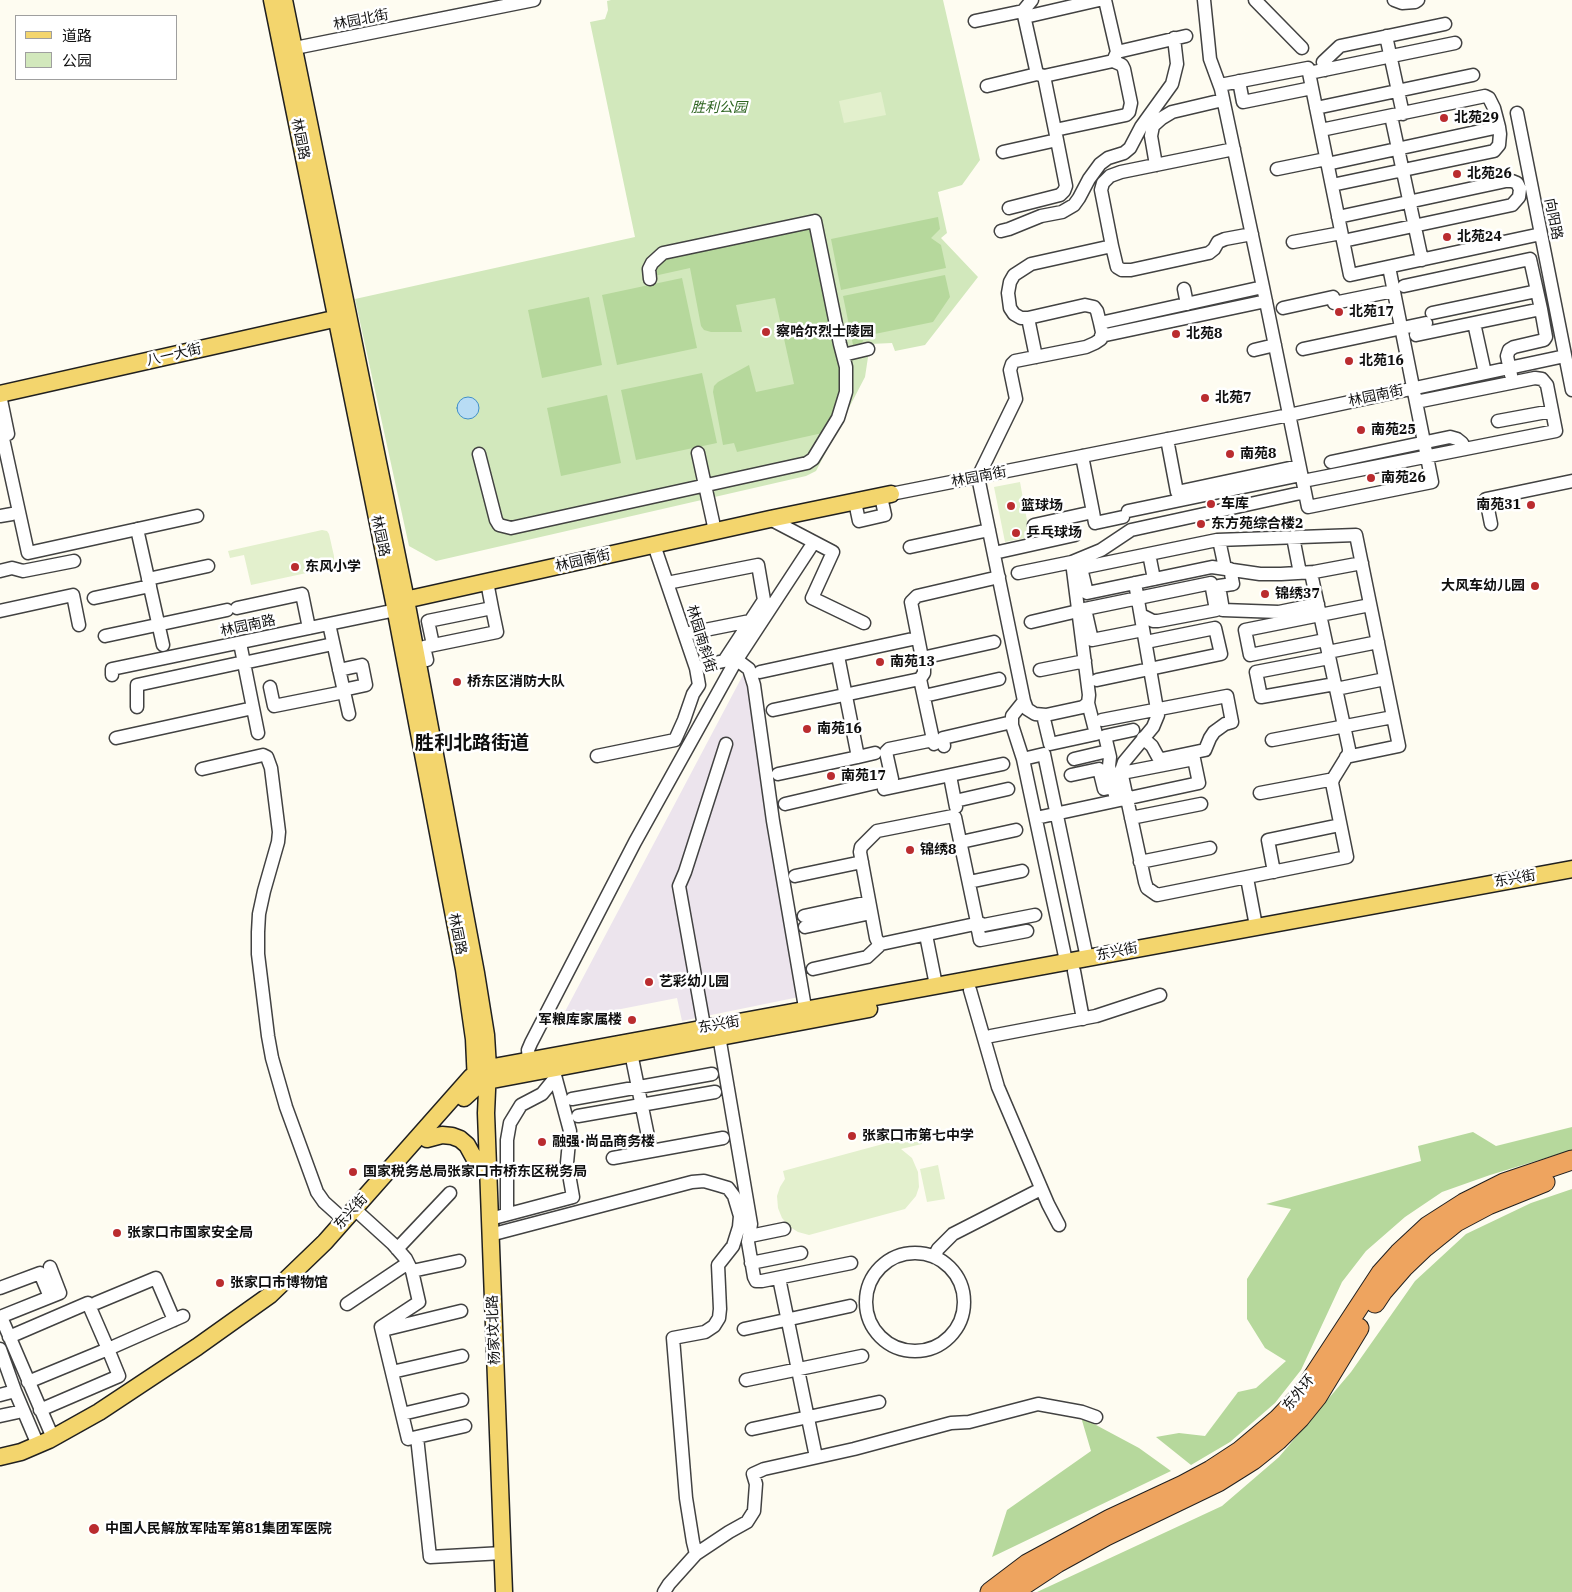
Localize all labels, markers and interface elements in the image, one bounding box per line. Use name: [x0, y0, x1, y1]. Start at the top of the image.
street label: 林园北街: [332, 6, 390, 34]
legend: [15, 15, 178, 80]
text: 道路: [62, 26, 92, 45]
text: 公园: [62, 51, 92, 70]
park label: 胜利公园: [691, 100, 747, 116]
place label: 北苑29: [1454, 110, 1499, 126]
marker: 北苑29: [1438, 112, 1450, 124]
street label: 林园路: [288, 117, 312, 161]
place label: 北苑26: [1467, 166, 1512, 182]
marker: 北苑26: [1451, 168, 1463, 180]
street label: 向阳路: [1541, 197, 1565, 241]
place label: 北苑24: [1457, 229, 1502, 245]
marker: 北苑24: [1441, 231, 1453, 243]
place label: 北苑17: [1349, 304, 1394, 320]
marker: 北苑17: [1333, 306, 1345, 318]
place label: 察哈尔烈士陵园: [776, 324, 874, 340]
marker: 察哈尔烈士陵园: [760, 326, 772, 338]
place label: 北苑8: [1186, 326, 1222, 342]
marker: 北苑8: [1170, 328, 1182, 340]
street label: 八一大街: [145, 341, 203, 369]
place label: 北苑16: [1359, 353, 1404, 369]
marker: 北苑16: [1343, 355, 1355, 367]
street label: 林园南街: [1347, 382, 1405, 410]
place label: 北苑7: [1215, 390, 1251, 406]
marker: 北苑7: [1199, 392, 1211, 404]
place label: 南苑25: [1371, 422, 1416, 438]
marker: 南苑25: [1355, 424, 1367, 436]
place label: 南苑8: [1240, 446, 1276, 462]
marker: 南苑8: [1224, 448, 1236, 460]
street label: 林园南街: [950, 463, 1008, 491]
place label: 南苑26: [1381, 470, 1426, 486]
marker: 南苑26: [1365, 472, 1377, 484]
place label: 车库: [1221, 496, 1249, 512]
place label: 南苑31: [1476, 497, 1521, 513]
place label: 篮球场: [1021, 498, 1063, 514]
marker: 车库: [1205, 498, 1217, 510]
marker: 南苑31: [1525, 499, 1537, 511]
marker: 篮球场: [1005, 500, 1017, 512]
street label: 林园路: [367, 514, 393, 558]
place label: 东方苑综合楼2: [1211, 516, 1303, 532]
marker: 东方苑综合楼2: [1195, 518, 1207, 530]
place label: 乒乓球场: [1026, 525, 1082, 541]
marker: 乒乓球场: [1010, 527, 1022, 539]
street label: 林园南街: [554, 547, 612, 575]
place label: 东风小学: [305, 559, 361, 575]
marker: 东风小学: [289, 561, 301, 573]
place label: 大风车幼儿园: [1441, 578, 1525, 594]
marker: 大风车幼儿园: [1529, 580, 1541, 592]
place label: 锦绣37: [1275, 586, 1320, 602]
marker: 锦绣37: [1259, 588, 1271, 600]
street label: 林园南斜街: [683, 603, 719, 675]
street label: 林园南路: [219, 612, 277, 640]
place label: 南苑13: [890, 654, 935, 670]
marker: 南苑13: [874, 656, 886, 668]
place label: 桥东区消防大队: [467, 674, 565, 690]
marker: 桥东区消防大队: [451, 676, 463, 688]
place label: 南苑16: [817, 721, 862, 737]
marker: 南苑16: [801, 723, 813, 735]
district label: 胜利北路街道: [415, 733, 529, 755]
place label: 南苑17: [841, 768, 886, 784]
marker: 南苑17: [825, 770, 837, 782]
place label: 锦绣8: [920, 842, 956, 858]
marker: 锦绣8: [904, 844, 916, 856]
street label: 东兴街: [1493, 867, 1537, 891]
street label: 林园路: [445, 912, 469, 956]
street label: 东兴街: [1095, 940, 1139, 964]
place label: 艺彩幼儿园: [659, 974, 729, 990]
marker: 艺彩幼儿园: [643, 976, 655, 988]
place label: 军粮库家属楼: [538, 1012, 622, 1028]
street label: 东兴街: [697, 1013, 741, 1037]
marker: 军粮库家属楼: [626, 1014, 638, 1026]
place label: 张家口市第七中学: [862, 1128, 974, 1144]
marker: 张家口市第七中学: [846, 1130, 858, 1142]
place label: 融强·尚品商务楼: [552, 1134, 655, 1150]
marker: 融强·尚品商务楼: [536, 1136, 548, 1148]
place label: 国家税务总局张家口市桥东区税务局: [363, 1164, 587, 1180]
marker: 国家税务总局张家口市桥东区税务局: [347, 1166, 359, 1178]
street label: 东兴街: [331, 1191, 371, 1233]
place label: 张家口市国家安全局: [127, 1225, 253, 1241]
marker: 张家口市国家安全局: [111, 1227, 123, 1239]
place label: 张家口市博物馆: [230, 1275, 328, 1291]
marker: 张家口市博物馆: [214, 1277, 226, 1289]
street label: 杨家坟北路: [484, 1295, 504, 1365]
street label: 东外环: [1279, 1371, 1319, 1415]
place label: 中国人民解放军陆军第81集团军医院: [105, 1521, 332, 1537]
marker: 中国人民解放军陆军第81集团军医院: [87, 1522, 101, 1536]

